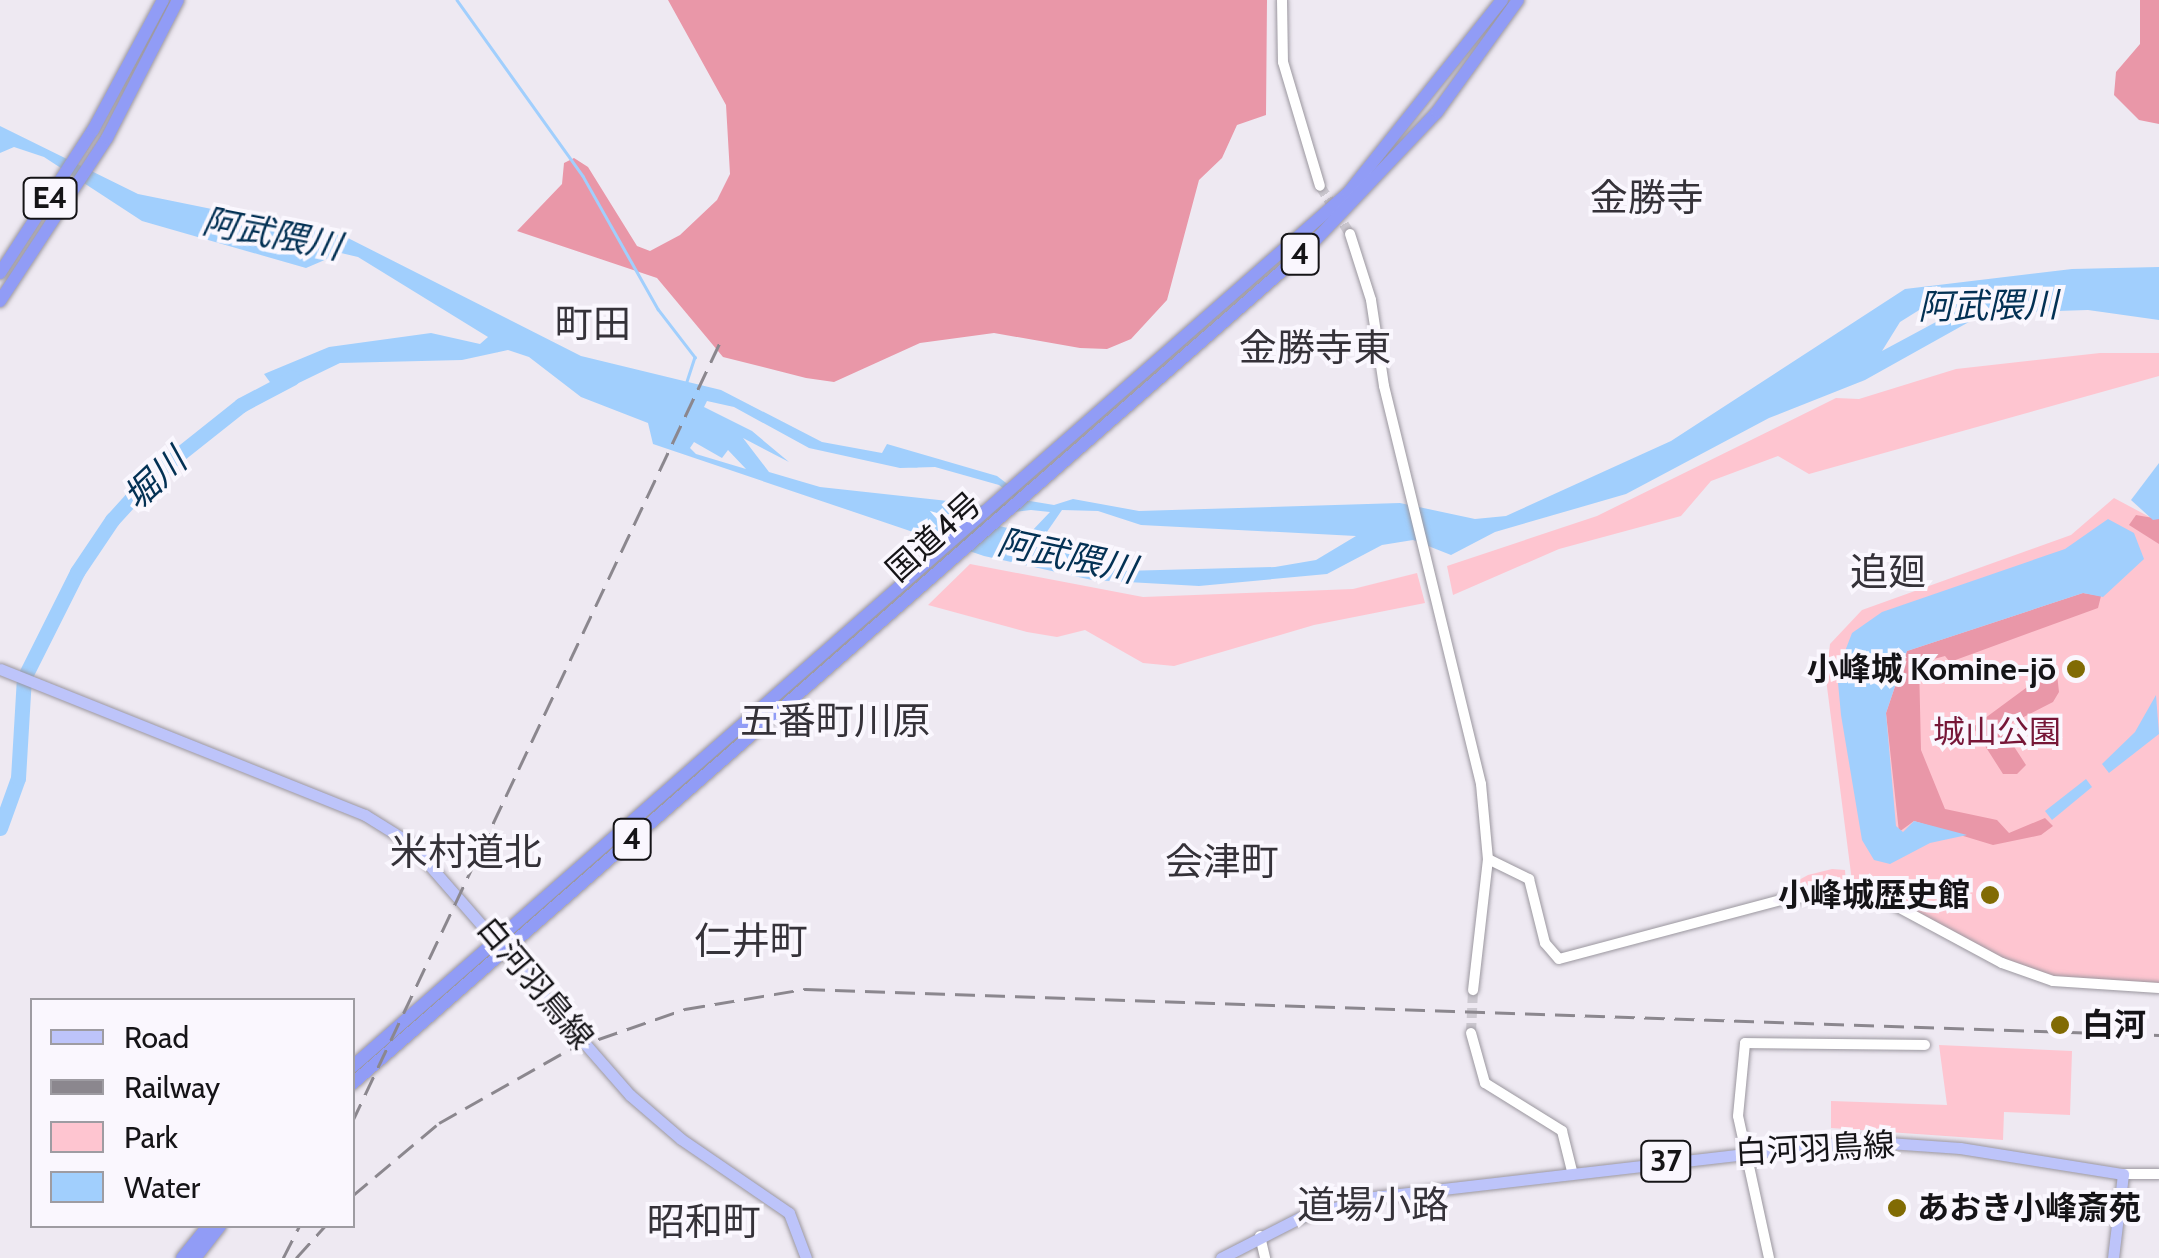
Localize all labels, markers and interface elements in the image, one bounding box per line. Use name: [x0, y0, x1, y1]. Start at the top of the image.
road number: E4: [22, 173, 78, 223]
district label: 金勝寺: [1590, 175, 1704, 221]
water label: 阿武隈川: [199, 200, 345, 268]
road number: 4: [1280, 229, 1320, 279]
water label: 阿武隈川: [1918, 284, 2058, 328]
district label: 町田: [555, 301, 631, 347]
district label: 金勝寺東: [1239, 325, 1391, 371]
water label: 堀川: [115, 440, 195, 518]
street label: 国道4号: [879, 484, 989, 590]
water label: 阿武隈川: [994, 521, 1140, 591]
district label: 追廻: [1850, 549, 1926, 595]
place label: 小峰城 Komine-jō: [1807, 650, 2056, 688]
marker: 小峰城 Komine-jō: [2065, 658, 2087, 680]
district label: 五番町川原: [740, 698, 930, 744]
park label: 城山公園: [1933, 713, 2061, 751]
road number: 4: [612, 814, 652, 864]
district label: 米村道北: [390, 829, 542, 875]
district label: 会津町: [1165, 839, 1279, 885]
place label: 小峰城歴史館: [1778, 876, 1970, 914]
marker: 小峰城歴史館: [1979, 884, 2001, 906]
street label: 白河羽鳥線: [469, 909, 601, 1057]
district label: 仁井町: [694, 918, 808, 964]
legend: [30, 998, 355, 1228]
place label: 白河: [2082, 1006, 2146, 1044]
marker: 白河: [2047, 1012, 2073, 1038]
text: Road: [124, 1019, 189, 1056]
text: Railway: [124, 1069, 220, 1106]
text: Park: [124, 1119, 178, 1156]
street label: 白河羽鳥線: [1734, 1126, 1896, 1172]
road number: 37: [1638, 1136, 1694, 1186]
text: Water: [124, 1169, 200, 1206]
district label: 道場小路: [1297, 1182, 1449, 1228]
place label: あおき小峰斎苑: [1917, 1189, 2141, 1227]
marker: あおき小峰斎苑: [1886, 1197, 1908, 1219]
district label: 昭和町: [647, 1199, 761, 1245]

